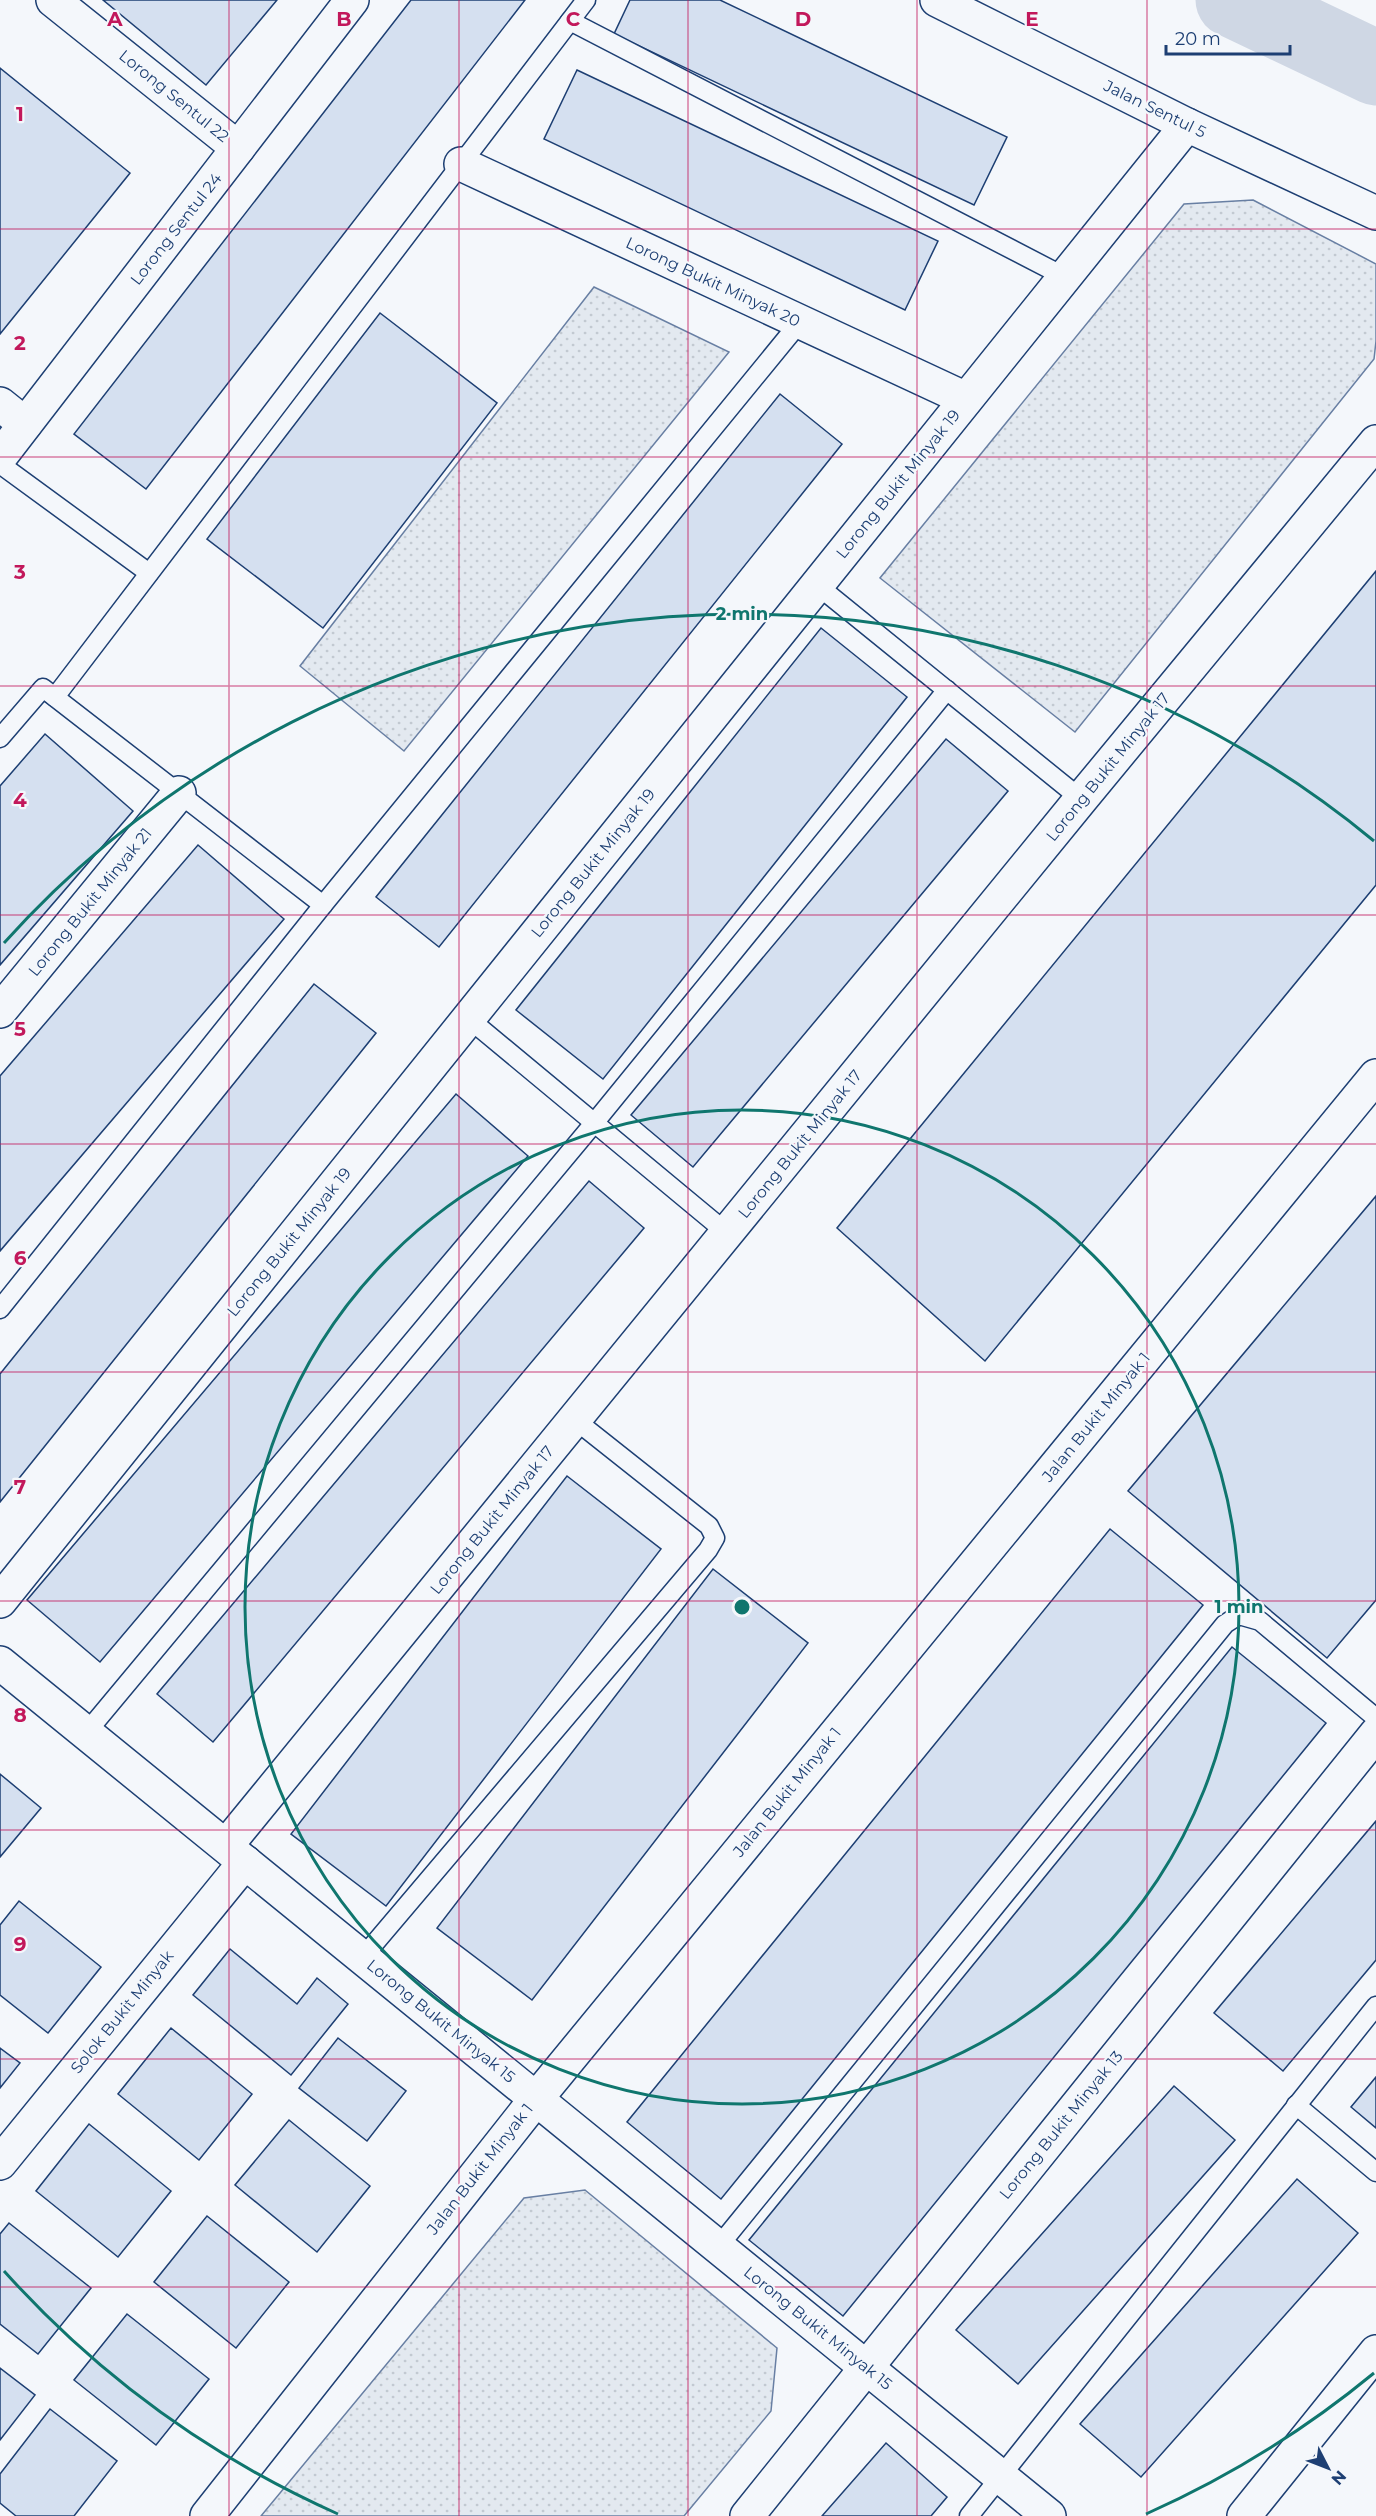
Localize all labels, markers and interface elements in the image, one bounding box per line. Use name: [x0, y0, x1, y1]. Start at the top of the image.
text: A: [106, 7, 123, 31]
text: B: [336, 7, 352, 31]
text: C: [566, 7, 581, 31]
text: D: [795, 7, 811, 31]
text: E: [1025, 7, 1039, 31]
scale bar: [1166, 18, 1290, 56]
text: 20 m: [1175, 28, 1221, 50]
street label: Lorong Sentul 22: [115, 46, 233, 146]
street label: Jalan Sentul 5: [1100, 76, 1209, 142]
text: 1: [16, 102, 24, 126]
street label: Lorong Sentul 24: [126, 169, 226, 289]
street label: Lorong Bukit Minyak 20: [623, 233, 803, 331]
text: 2: [14, 331, 26, 355]
street label: Lorong Bukit Minyak 19: [832, 406, 964, 562]
text: 3: [13, 560, 26, 584]
text: 2 min: [716, 603, 768, 625]
street label: Lorong Bukit Minyak 17: [1042, 689, 1174, 845]
street label: Lorong Bukit Minyak 19: [527, 785, 659, 941]
text: 4: [13, 788, 27, 812]
street label: Lorong Bukit Minyak 21: [24, 824, 156, 980]
text: 5: [14, 1017, 26, 1041]
street label: Lorong Bukit Minyak 17: [734, 1066, 866, 1222]
street label: Lorong Bukit Minyak 19: [223, 1164, 355, 1320]
text: 6: [14, 1246, 27, 1270]
street label: Jalan Bukit Minyak 1: [1037, 1349, 1154, 1486]
street label: Lorong Bukit Minyak 17: [426, 1442, 558, 1598]
text: 7: [14, 1475, 26, 1499]
text: 1 min: [1215, 1596, 1263, 1618]
centre of rings: [732, 1597, 752, 1617]
text: 8: [13, 1703, 27, 1727]
street label: Jalan Bukit Minyak 1: [728, 1724, 845, 1861]
text: 9: [14, 1932, 26, 1956]
street label: Solok Bukit Minyak: [67, 1946, 178, 2077]
street label: Lorong Bukit Minyak 15: [363, 1955, 519, 2087]
street label: Lorong Bukit Minyak 13: [995, 2047, 1127, 2203]
street label: Jalan Bukit Minyak 1: [422, 2100, 537, 2239]
street label: Lorong Bukit Minyak 15: [740, 2262, 896, 2394]
north arrow: [1298, 2438, 1358, 2498]
text: N: [1327, 2467, 1350, 2489]

